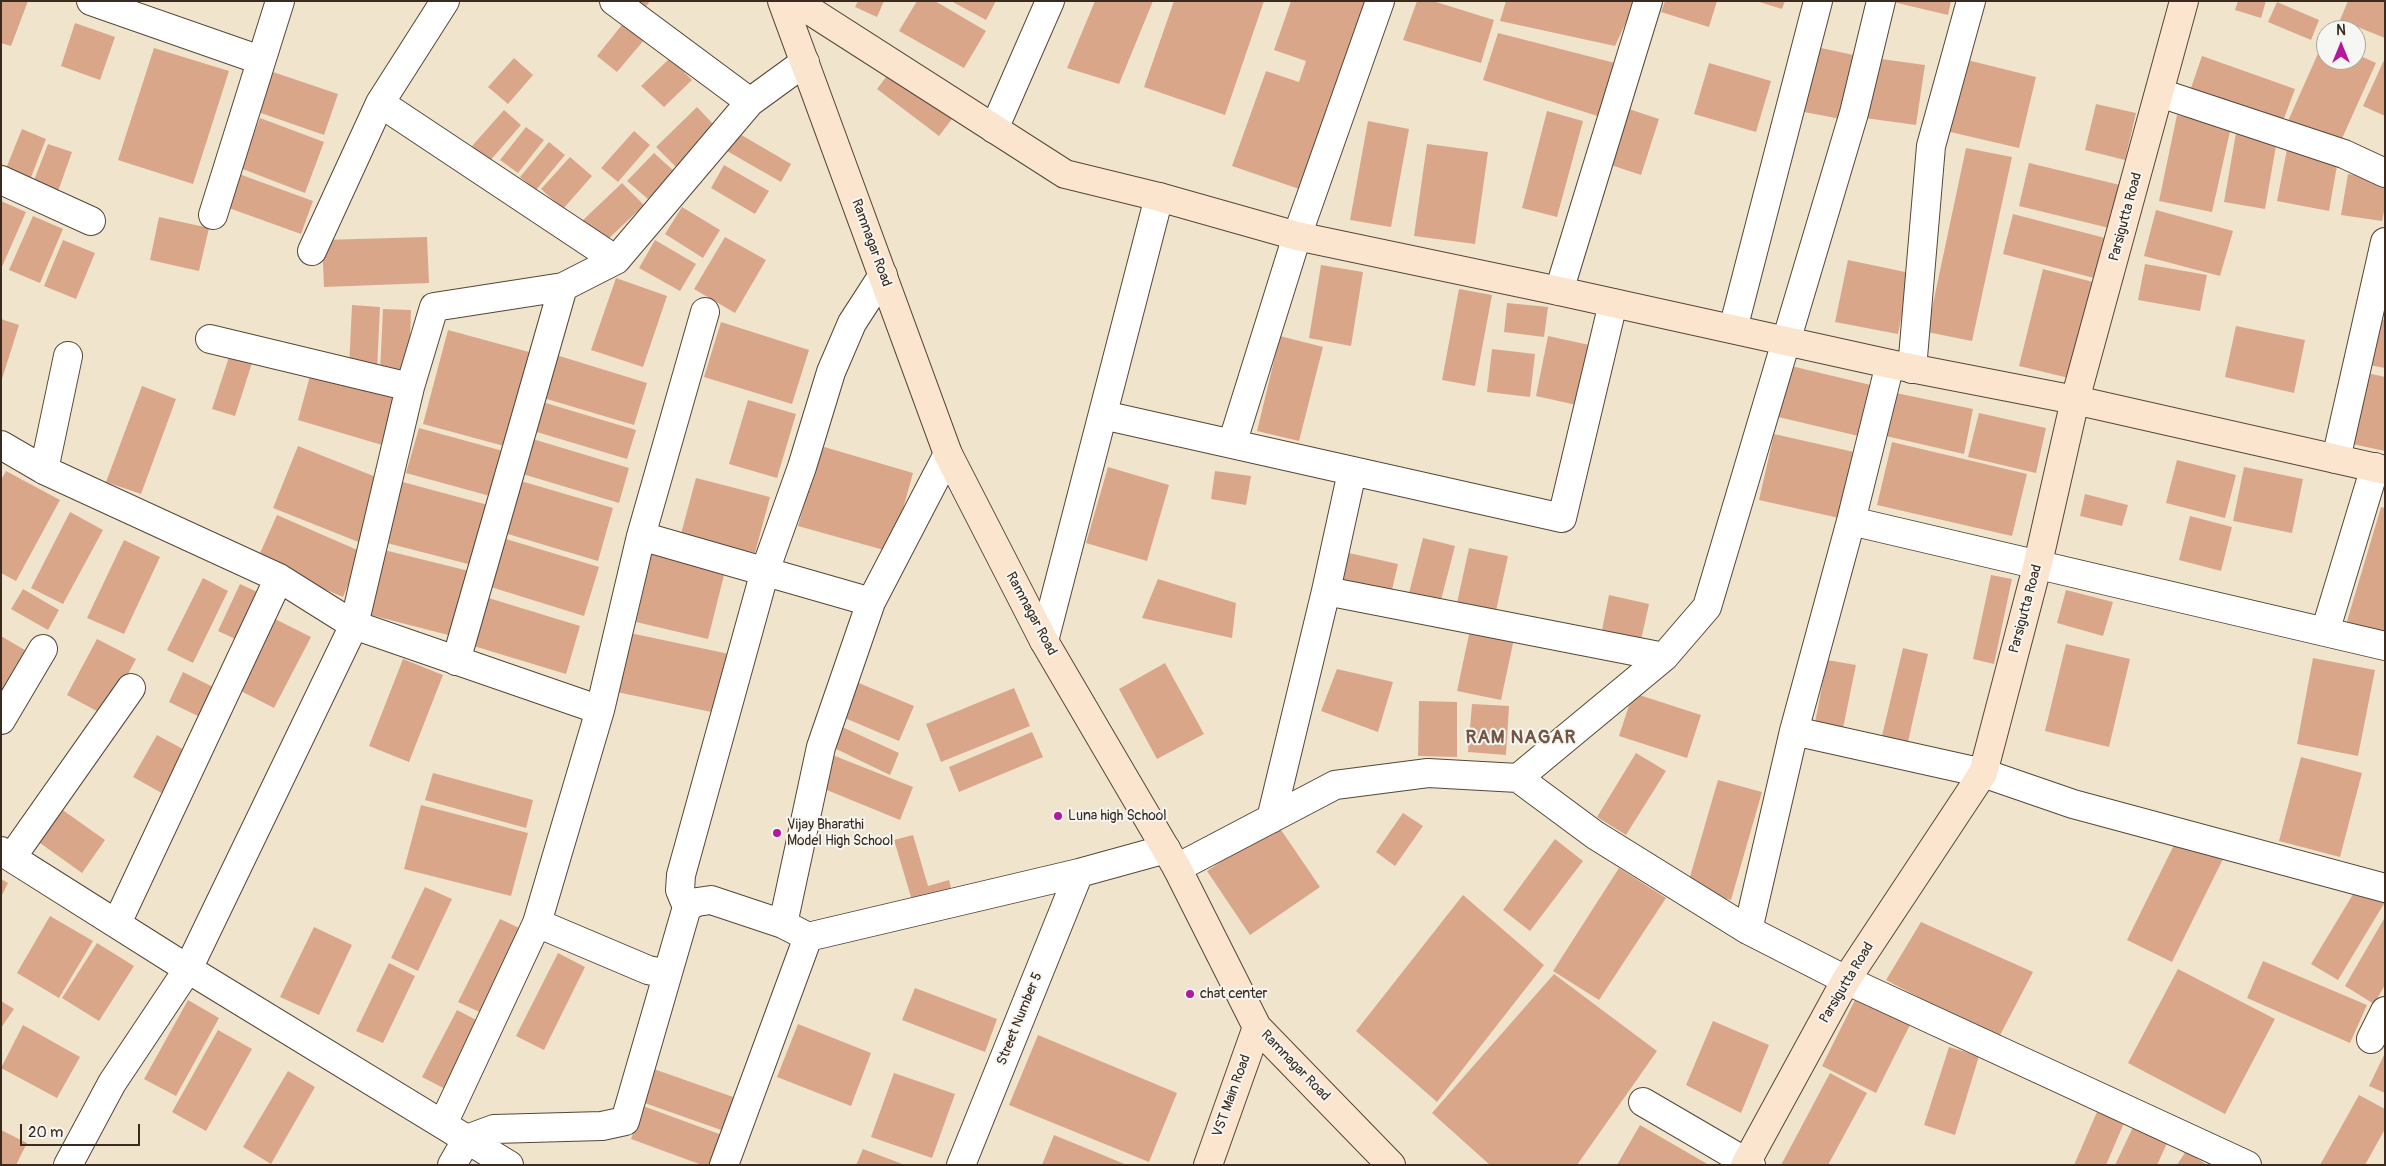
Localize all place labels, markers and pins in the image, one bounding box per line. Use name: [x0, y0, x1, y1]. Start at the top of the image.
place label: Luna high School: [1068, 808, 1167, 824]
marker: Luna high School: [1052, 810, 1064, 822]
place label: Vijay Bharathi Model High School: [787, 817, 893, 850]
marker: Vijay Bharathi Model High School: [771, 827, 783, 839]
place label: chat center: [1200, 986, 1268, 1002]
marker: chat center: [1184, 988, 1196, 1000]

